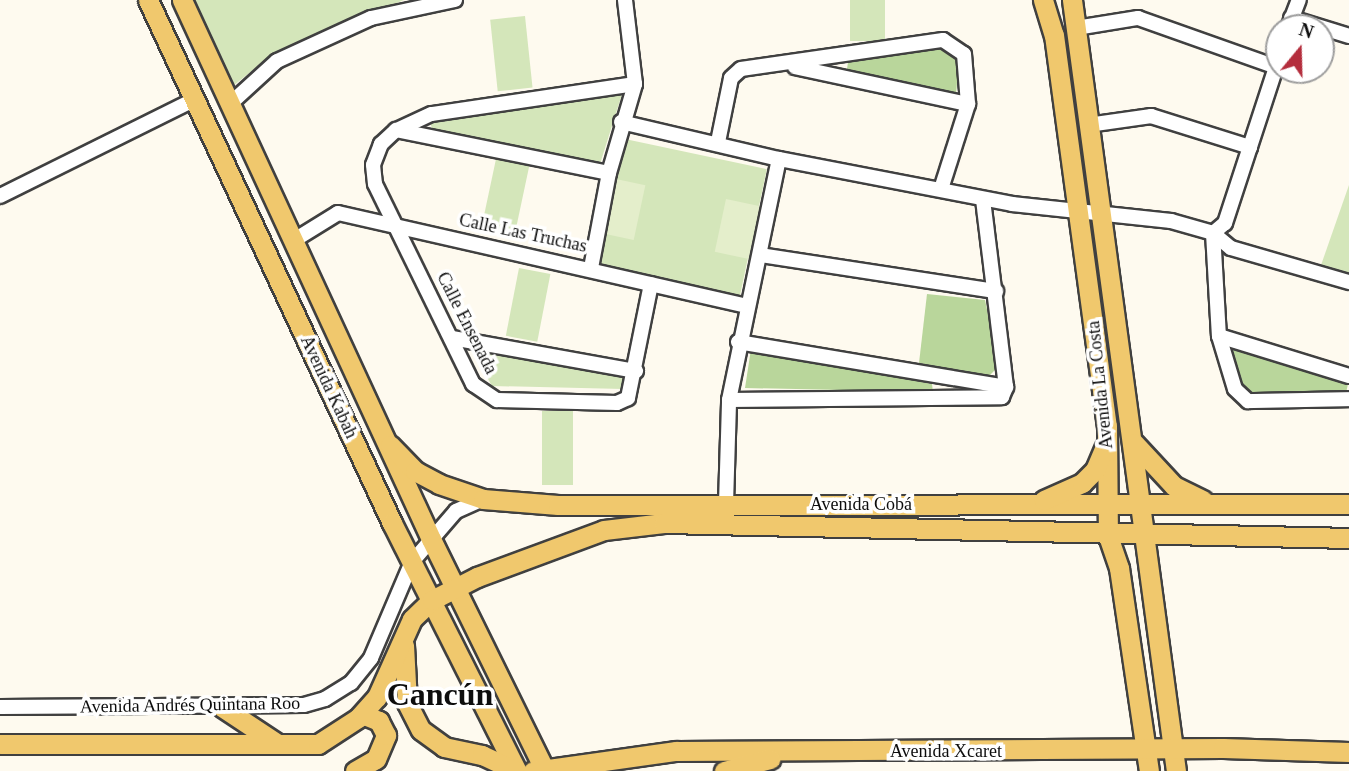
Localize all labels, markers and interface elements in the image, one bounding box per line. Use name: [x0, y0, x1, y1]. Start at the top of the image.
north arrow: [1265, 14, 1335, 84]
text: N: [1296, 18, 1316, 43]
street label: Calle Las Truchas: [457, 209, 589, 257]
street label: Calle Ensenada: [432, 268, 502, 378]
street label: Avenida La Costa: [1083, 320, 1117, 450]
street label: Avenida Kabah: [296, 332, 362, 442]
street label: Avenida Cobá: [810, 493, 912, 515]
district label: Cancún: [387, 675, 493, 713]
street label: Avenida Andrés Quintana Roo: [79, 692, 301, 718]
street label: Avenida Xcaret: [890, 740, 1002, 762]

